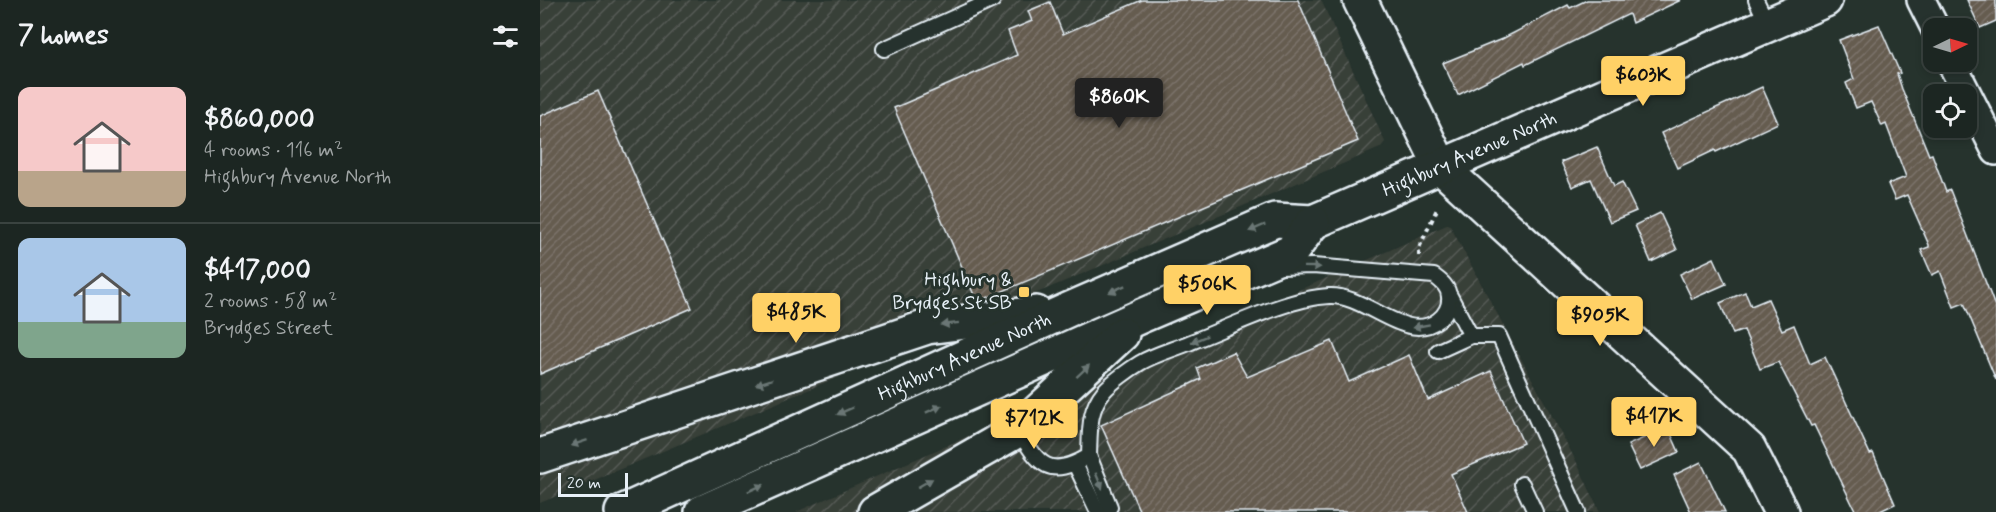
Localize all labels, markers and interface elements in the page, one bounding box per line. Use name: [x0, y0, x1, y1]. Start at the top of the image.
north arrow: [1923, 18, 1977, 72]
map controls: [1923, 18, 1977, 138]
text: 7 homes: [18, 19, 109, 53]
icon: filters: [489, 20, 522, 53]
pin: $603K: [1601, 56, 1685, 107]
text: $603K: [1615, 62, 1671, 89]
pin: $860K: [1077, 78, 1161, 129]
text: $860K: [1089, 84, 1149, 111]
button: locate: [1923, 84, 1977, 138]
text: $860,000: [204, 103, 315, 137]
street label: Highbury Avenue North: [1378, 104, 1561, 204]
icon: home: [66, 111, 138, 183]
text: 4 rooms · 116 m²: [204, 137, 343, 164]
text: Highbury Avenue North: [204, 164, 391, 191]
one-way arrow: [1247, 223, 1265, 233]
text: $417,000: [204, 254, 311, 288]
icon: home: [66, 262, 138, 334]
one-way arrow: [1303, 262, 1322, 271]
pin: $506K: [1165, 265, 1249, 316]
place label: Highbury & Brydges St SB: [892, 267, 1012, 319]
text: $506K: [1178, 271, 1236, 298]
one-way arrow: [1109, 284, 1126, 293]
marker: Highbury & Brydges St SB: [1017, 285, 1031, 299]
text: 2 rooms · 58 m²: [204, 288, 337, 315]
pin: $485K: [754, 293, 838, 344]
pin: $905K: [1558, 296, 1642, 347]
text: $485K: [766, 299, 826, 326]
text: $905K: [1571, 302, 1629, 329]
street label: Highbury Avenue North: [873, 306, 1055, 408]
text: Brydges Street: [204, 315, 333, 342]
one-way arrow: [940, 320, 959, 329]
one-way arrow: [1412, 322, 1431, 331]
one-way arrow: [1190, 334, 1208, 344]
one-way arrow: [1076, 364, 1090, 378]
one-way arrow: [755, 377, 773, 387]
pin: $417K: [1612, 397, 1696, 448]
pin: $712K: [992, 399, 1076, 450]
text: $417K: [1625, 403, 1683, 430]
one-way arrow: [925, 404, 942, 413]
text: $712K: [1005, 405, 1063, 432]
one-way arrow: [835, 406, 853, 416]
one-way arrow: [570, 439, 588, 449]
scale bar: [558, 470, 628, 498]
text: 20 m: [567, 473, 601, 494]
one-way arrow: [1094, 473, 1104, 491]
one-way arrow: [917, 478, 934, 488]
one-way arrow: [747, 483, 765, 493]

